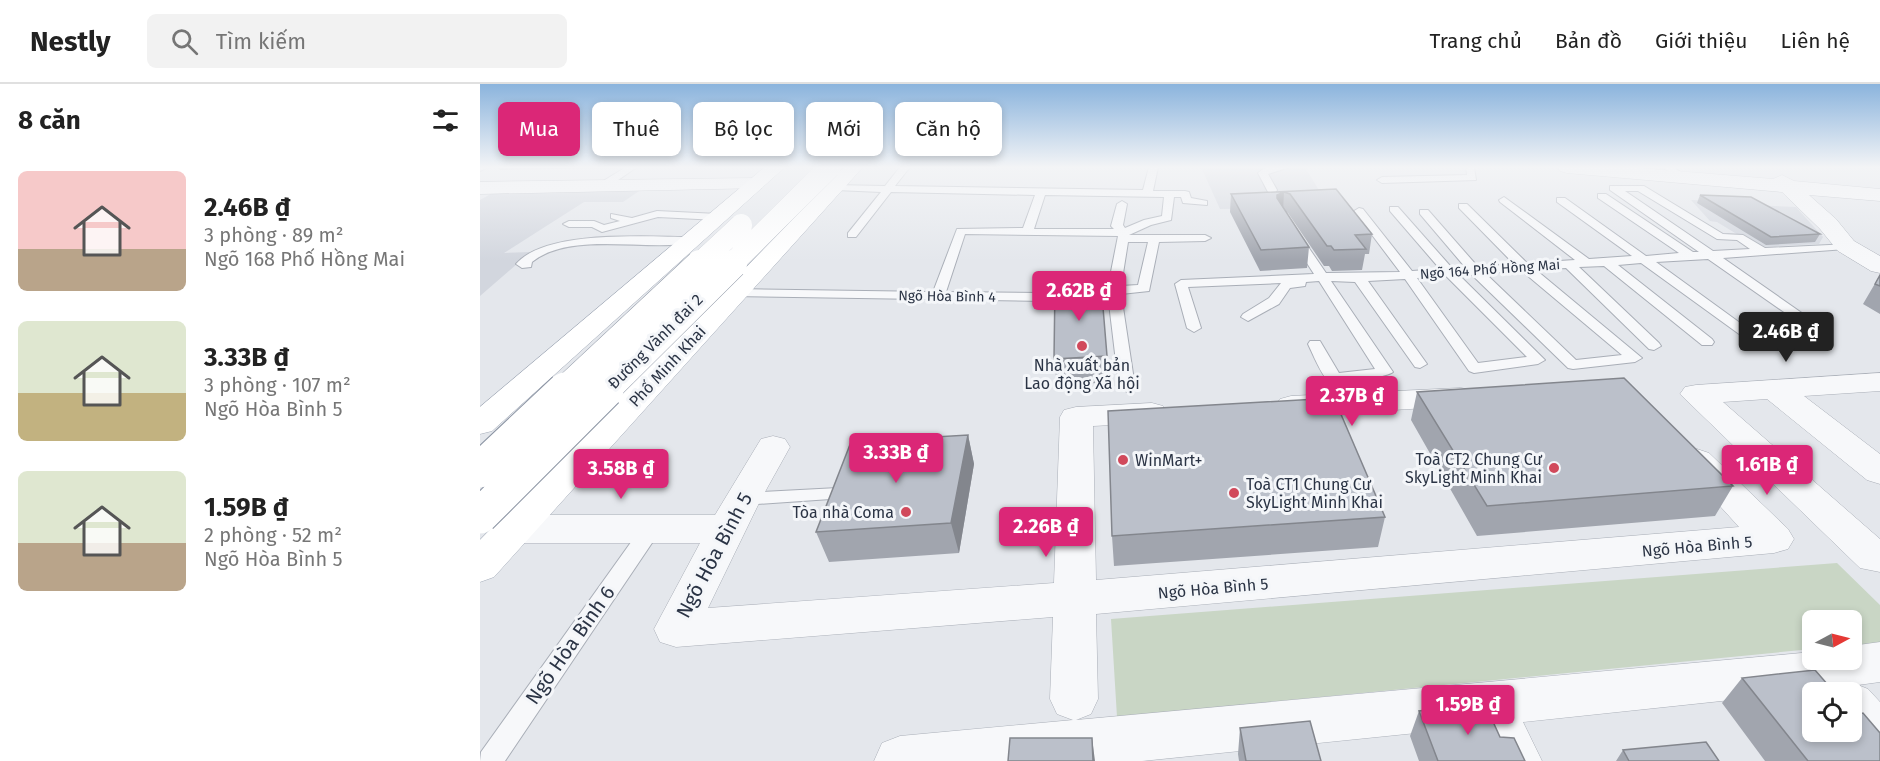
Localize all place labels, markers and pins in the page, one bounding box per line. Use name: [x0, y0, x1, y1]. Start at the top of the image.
pin: 2.62B ₫: [1024, 271, 1134, 322]
pin: 2.46B ₫: [1731, 312, 1841, 363]
marker: Nhà xuất bản Lao động Xã hội: [1075, 339, 1089, 353]
place label: Nhà xuất bản Lao động Xã hội: [1024, 355, 1140, 393]
pin: 2.37B ₫: [1297, 376, 1407, 427]
pin: 3.33B ₫: [841, 433, 951, 484]
pin: 1.61B ₫: [1712, 445, 1822, 496]
pin: 3.58B ₫: [566, 449, 676, 500]
place label: Toà CT2 Chung Cư SkyLight Minh Khai: [1405, 450, 1542, 487]
place label: WinMart+: [1135, 451, 1203, 470]
marker: WinMart+: [1116, 453, 1130, 467]
marker: Toà CT2 Chung Cư SkyLight Minh Khai: [1547, 461, 1561, 475]
place label: Toà CT1 Chung Cư SkyLight Minh Khai: [1246, 475, 1383, 512]
marker: Toà CT1 Chung Cư SkyLight Minh Khai: [1227, 486, 1241, 500]
place label: Tòa nhà Coma: [792, 503, 894, 522]
marker: Tòa nhà Coma: [899, 505, 913, 519]
pin: 2.26B ₫: [991, 507, 1101, 558]
pin: 1.59B ₫: [1413, 685, 1523, 736]

